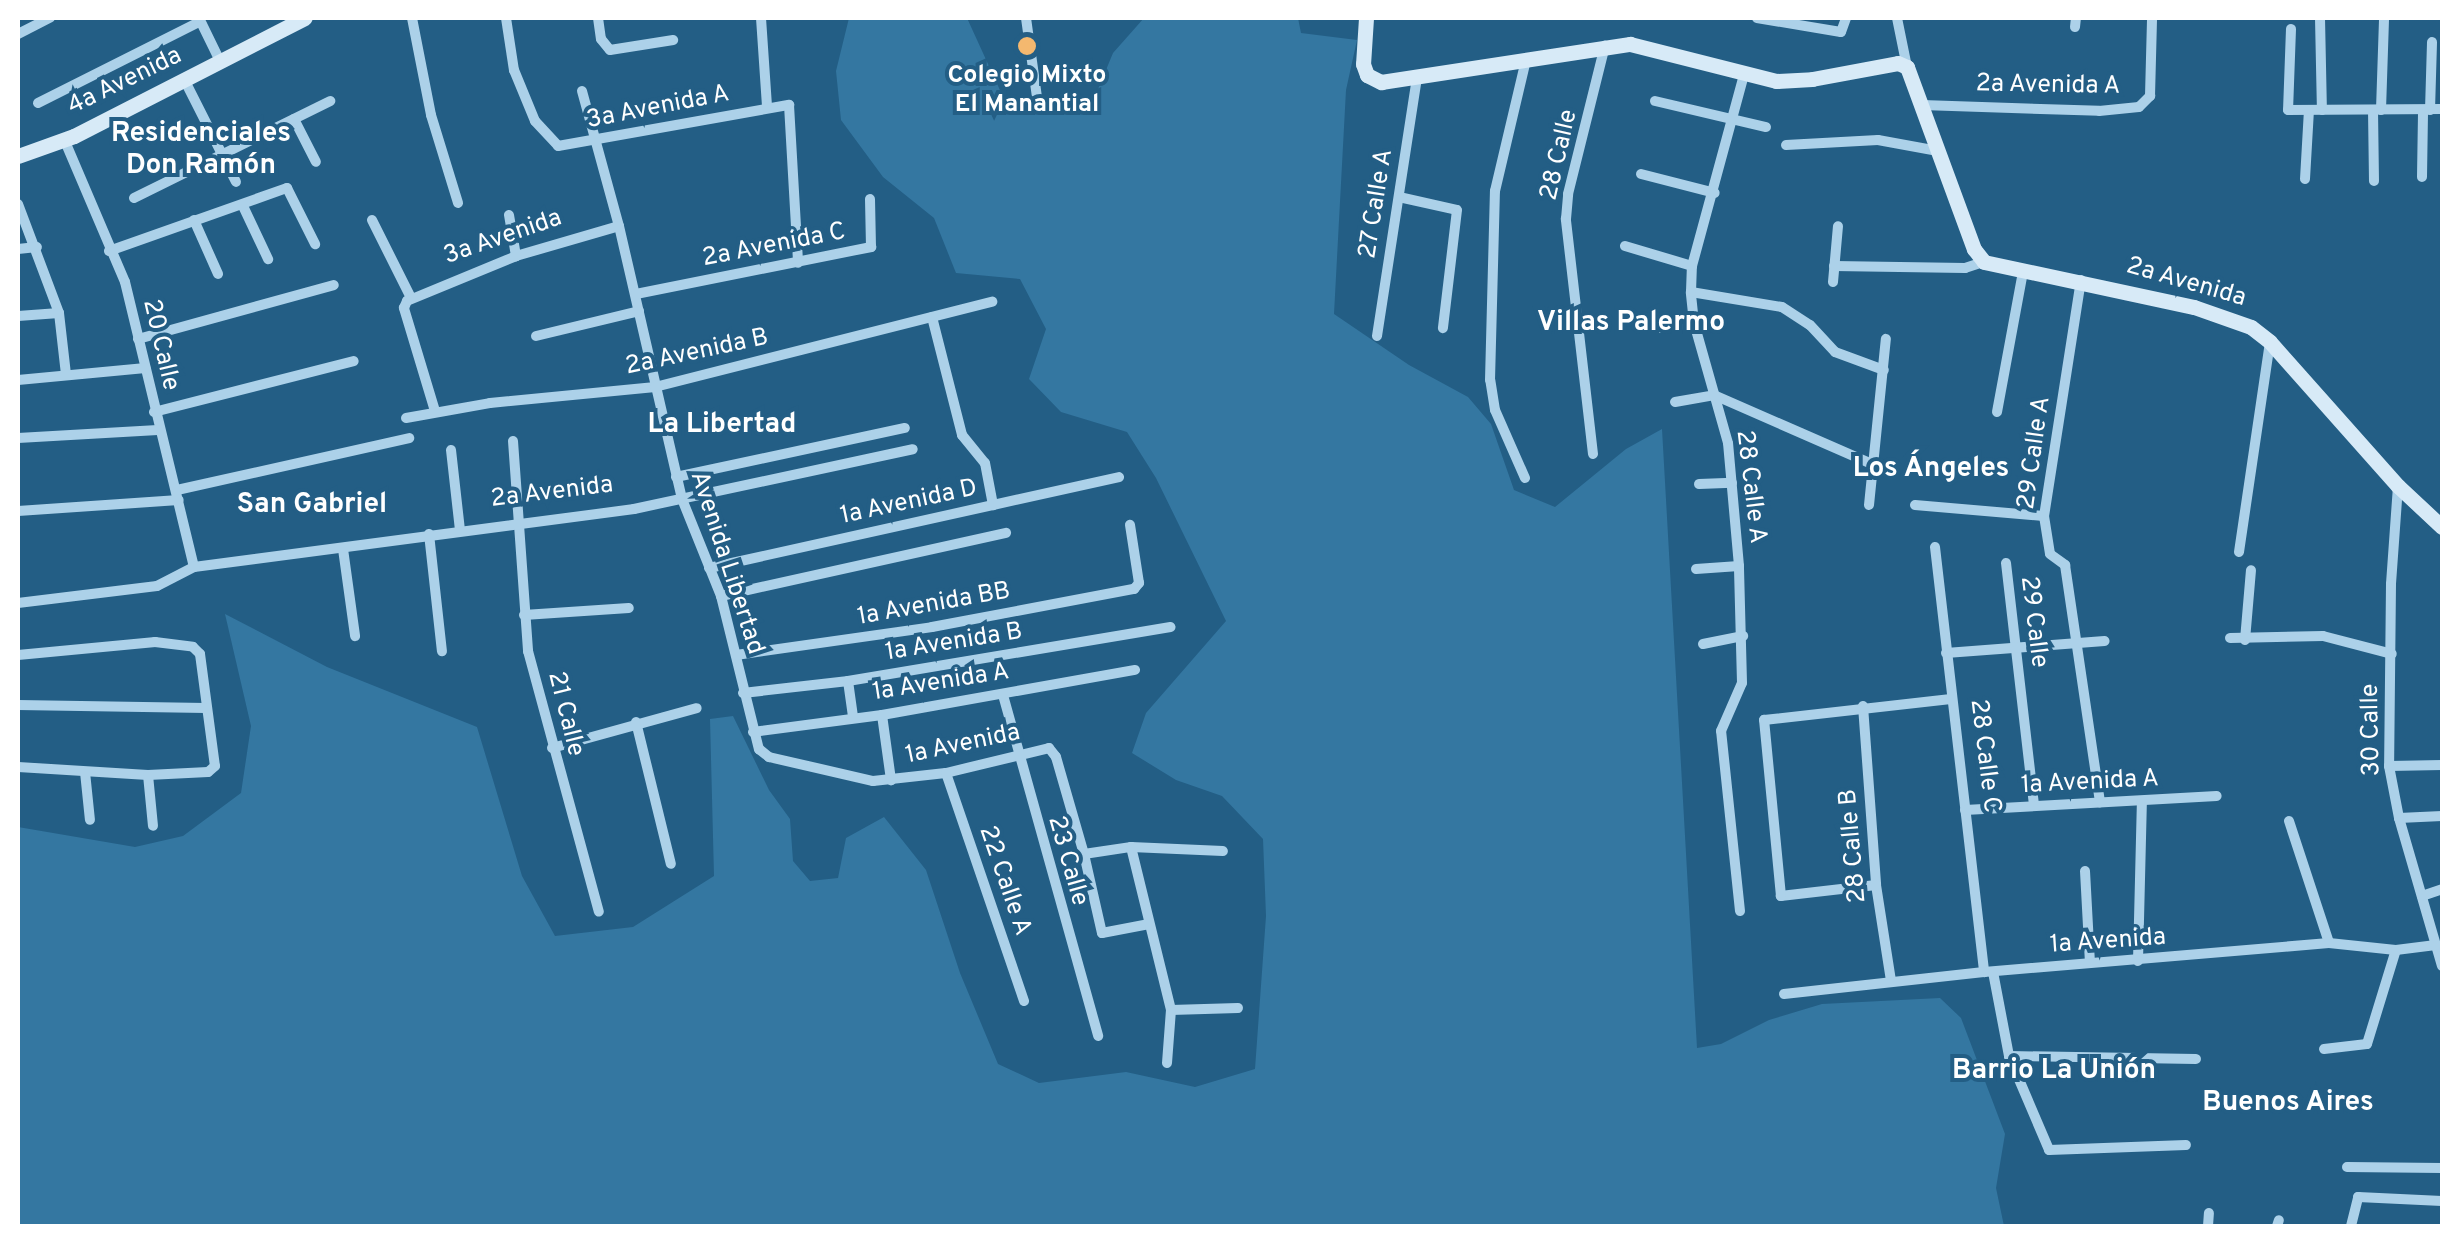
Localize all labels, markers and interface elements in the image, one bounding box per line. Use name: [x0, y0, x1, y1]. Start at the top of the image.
marker: Colegio Mixto El Manantial: [1016, 35, 1038, 57]
street label: 4a Avenida: [63, 41, 187, 123]
place label: Colegio Mixto El Manantial: [947, 62, 1107, 121]
street label: 2a Avenida A: [1974, 70, 2122, 102]
street label: 3a Avenida A: [583, 79, 733, 137]
street label: 28 Calle: [1535, 107, 1585, 203]
district label: Residenciales Don Ramón: [111, 117, 291, 183]
street label: 27 Calle A: [1353, 146, 1401, 262]
street label: 3a Avenida: [439, 204, 567, 272]
street label: 2a Avenida C: [699, 217, 849, 275]
street label: 2a Avenida: [2122, 251, 2250, 315]
street label: 20 Calle: [135, 296, 185, 394]
district label: Villas Palermo: [1537, 306, 1725, 340]
street label: 2a Avenida B: [622, 323, 772, 383]
street label: 29 Calle A: [2012, 394, 2058, 512]
district label: La Libertad: [648, 408, 796, 442]
street label: 28 Calle A: [1728, 428, 1772, 546]
district label: Los Ángeles: [1852, 452, 2010, 486]
street label: Avenida Libertad: [682, 468, 770, 658]
street label: 2a Avenida: [489, 471, 615, 515]
street label: 1a Avenida D: [837, 474, 981, 532]
district label: San Gabriel: [237, 488, 387, 522]
street label: 29 Calle: [2013, 575, 2053, 669]
street label: 1a Avenida BB: [855, 577, 1013, 633]
street label: 1a Avenida B: [883, 617, 1025, 669]
street label: 1a Avenida A: [869, 657, 1013, 709]
street label: 21 Calle: [540, 668, 590, 760]
street label: 30 Calle: [2356, 683, 2388, 777]
street label: 28 Calle C: [1962, 697, 2006, 815]
street label: 1a Avenida: [903, 718, 1023, 772]
street label: 1a Avenida A: [2019, 764, 2161, 802]
street label: 28 Calle B: [1834, 788, 1874, 904]
street label: 23 Calle: [1040, 813, 1094, 909]
street label: 22 Calle A: [971, 822, 1037, 940]
street label: 1a Avenida: [2048, 923, 2168, 961]
district label: Barrio La Unión: [1952, 1054, 2156, 1088]
district label: Buenos Aires: [2202, 1086, 2374, 1120]

